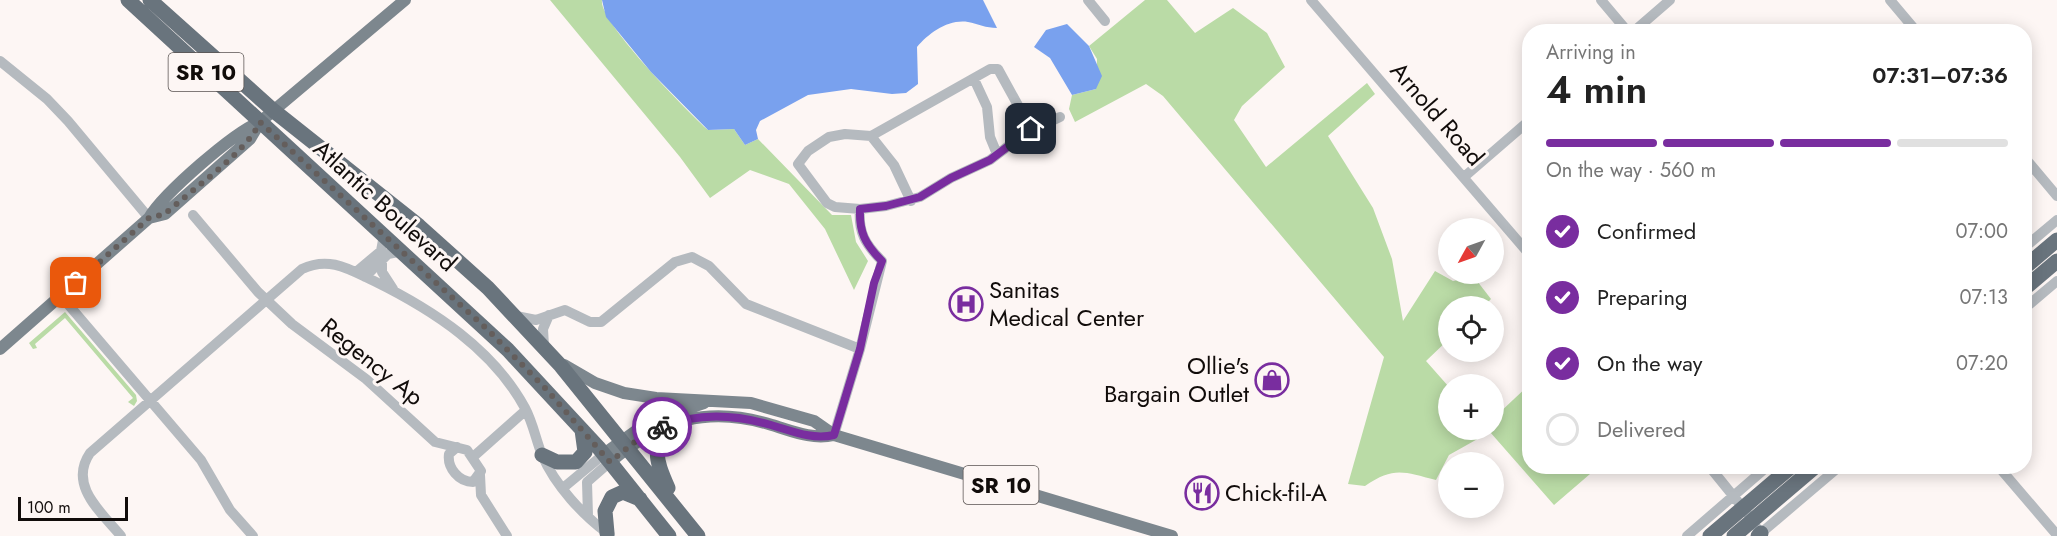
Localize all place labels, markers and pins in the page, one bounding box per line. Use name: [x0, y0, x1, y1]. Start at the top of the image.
pin: [1005, 103, 1056, 154]
pin: [50, 257, 101, 308]
place label: Sanitas Medical Center: [989, 272, 1145, 335]
hospital icon: Sanitas Medical Center: [948, 286, 984, 322]
place label: Ollie's Bargain Outlet: [1104, 348, 1249, 411]
shop icon: Ollie's Bargain Outlet: [1254, 362, 1290, 398]
restaurant icon: Chick-fil-A: [1184, 475, 1220, 511]
place label: Chick-fil-A: [1225, 475, 1327, 510]

